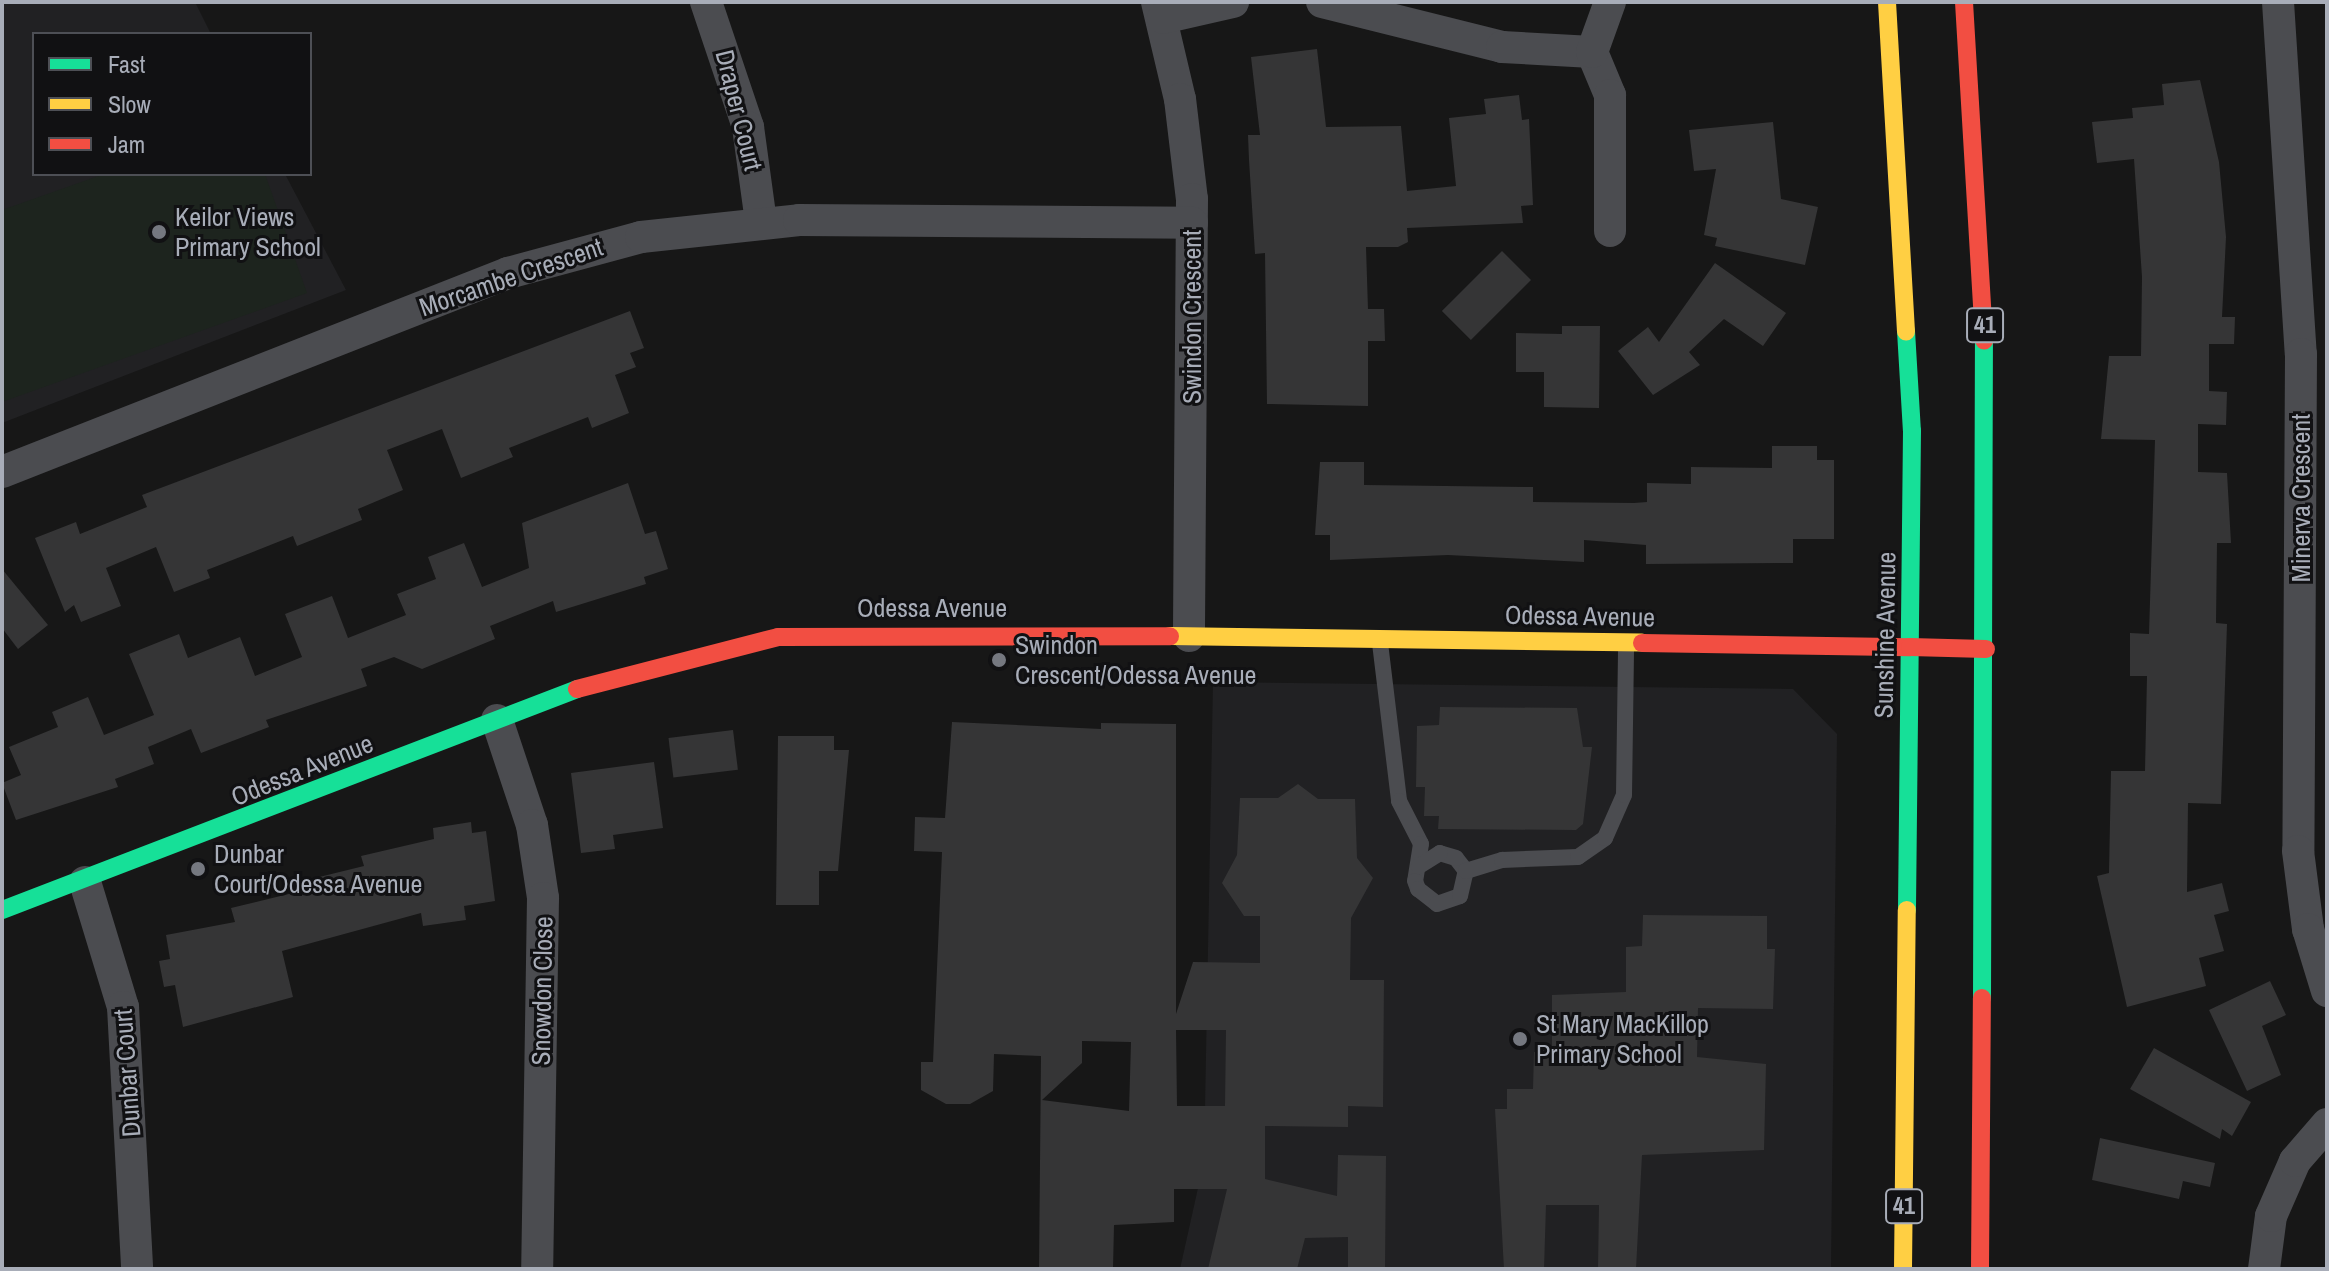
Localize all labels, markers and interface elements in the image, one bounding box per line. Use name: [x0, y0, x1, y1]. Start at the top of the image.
legend: [32, 32, 312, 176]
street label: Draper Court: [709, 46, 769, 174]
text: Fast: [108, 48, 145, 80]
text: Slow: [108, 88, 151, 120]
text: Jam: [108, 128, 145, 160]
place label: Keilor Views Primary School: [175, 201, 321, 262]
marker: Keilor Views Primary School: [150, 223, 168, 241]
street label: Swindon Crescent: [1176, 230, 1208, 404]
street label: Morcambe Crescent: [415, 231, 607, 323]
road number: 41: [1965, 305, 2005, 345]
street label: Minerva Crescent: [2285, 414, 2317, 582]
street label: Sunshine Avenue: [1868, 551, 1902, 719]
street label: Odessa Avenue: [856, 592, 1008, 624]
street label: Odessa Avenue: [1504, 599, 1656, 633]
place label: Swindon Crescent/Odessa Avenue: [1015, 629, 1258, 690]
marker: Swindon Crescent/Odessa Avenue: [990, 651, 1008, 669]
street label: Odessa Avenue: [226, 727, 378, 813]
place label: Dunbar Court/Odessa Avenue: [214, 838, 423, 900]
marker: Dunbar Court/Odessa Avenue: [189, 860, 207, 878]
street label: Snowdon Close: [525, 916, 559, 1066]
street label: Dunbar Court: [107, 1008, 147, 1138]
place label: St Mary MacKillop Primary School: [1536, 1008, 1709, 1070]
marker: St Mary MacKillop Primary School: [1511, 1030, 1529, 1048]
road number: 41: [1884, 1186, 1924, 1226]

